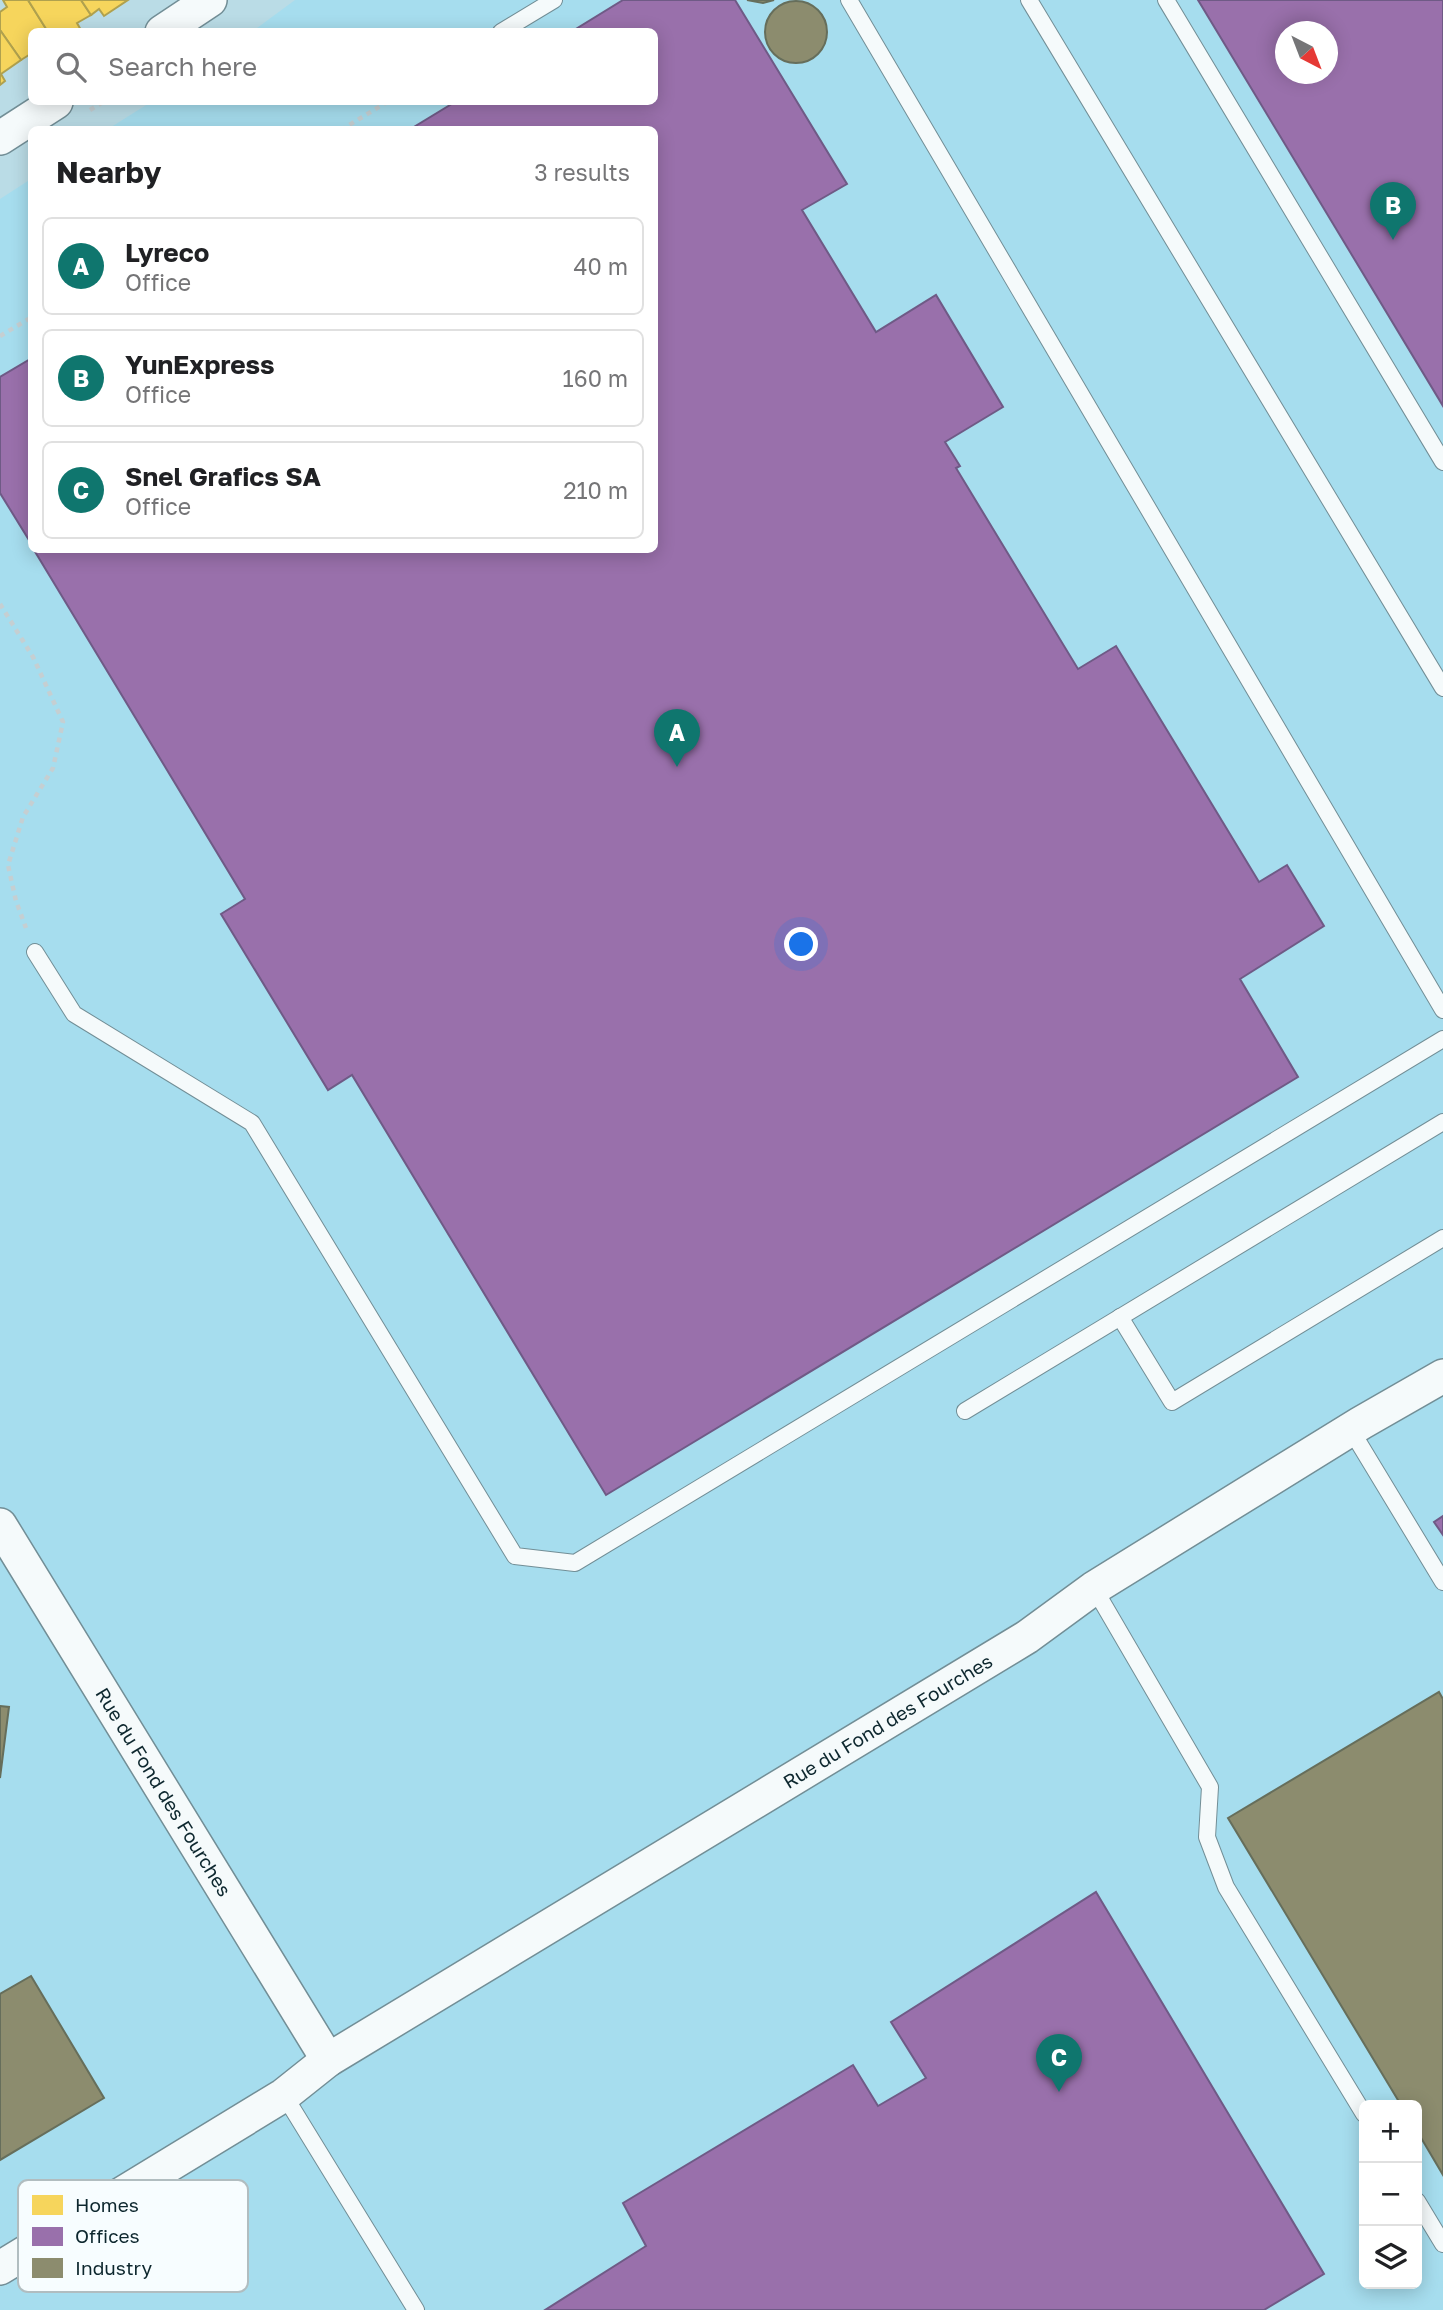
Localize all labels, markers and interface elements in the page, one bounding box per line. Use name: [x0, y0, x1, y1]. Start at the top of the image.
north arrow: [1275, 21, 1338, 84]
search box: [28, 28, 658, 105]
icon: search: [52, 48, 90, 86]
text: Search here: [108, 51, 257, 82]
text: Nearby: [56, 154, 161, 190]
text: 3 results: [534, 158, 630, 186]
pin: B: [1370, 182, 1416, 240]
text: Lyreco: [125, 237, 209, 268]
text: A: [73, 252, 89, 280]
text: 40 m: [574, 252, 628, 280]
text: Office: [125, 268, 191, 296]
text: YunExpress: [125, 349, 275, 380]
text: B: [73, 364, 89, 392]
text: 160 m: [563, 364, 628, 392]
text: Office: [125, 380, 191, 408]
text: Snel Grafics SA: [125, 461, 321, 492]
text: C: [73, 476, 89, 504]
text: 210 m: [563, 476, 628, 504]
text: Office: [125, 492, 191, 520]
pin: A: [654, 709, 700, 767]
your location: [784, 927, 818, 961]
street label: Rue du Fond des Fourches: [779, 1649, 996, 1793]
street label: Rue du Fond des Fourches: [91, 1683, 237, 1900]
pin: C: [1036, 2034, 1082, 2092]
map controls: [1359, 2100, 1422, 2289]
button: +: [1359, 2100, 1422, 2163]
button: −: [1359, 2163, 1422, 2226]
legend: [18, 2180, 248, 2292]
text: Homes: [75, 2193, 139, 2216]
text: Offices: [75, 2224, 140, 2247]
button: layers: [1359, 2226, 1422, 2289]
text: Industry: [75, 2256, 152, 2279]

